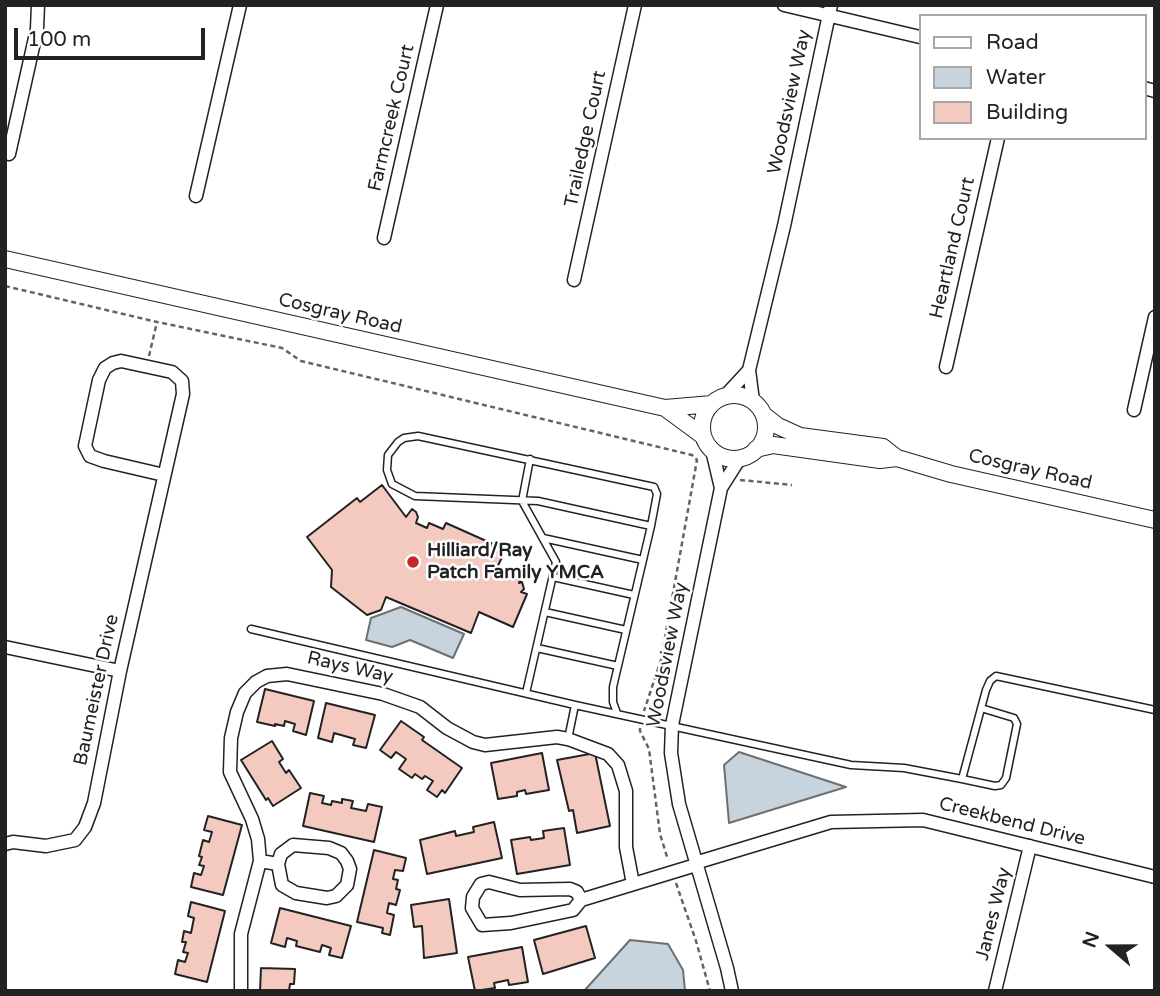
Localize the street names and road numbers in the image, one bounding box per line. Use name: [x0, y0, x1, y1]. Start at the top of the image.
street label: Woodsview Way: [764, 28, 816, 176]
street label: Farmcreek Court: [364, 42, 420, 194]
street label: Trailedge Court: [560, 69, 612, 209]
street label: Heartland Court: [926, 175, 980, 321]
street label: Cosgray Road: [276, 289, 404, 339]
street label: Cosgray Road: [966, 445, 1094, 495]
street label: Woodsview Way: [643, 581, 693, 729]
street label: Baumeister Drive: [70, 612, 124, 768]
street label: Rays Way: [305, 647, 395, 689]
street label: Creekbend Drive: [936, 793, 1088, 851]
street label: Janes Way: [971, 865, 1017, 963]

